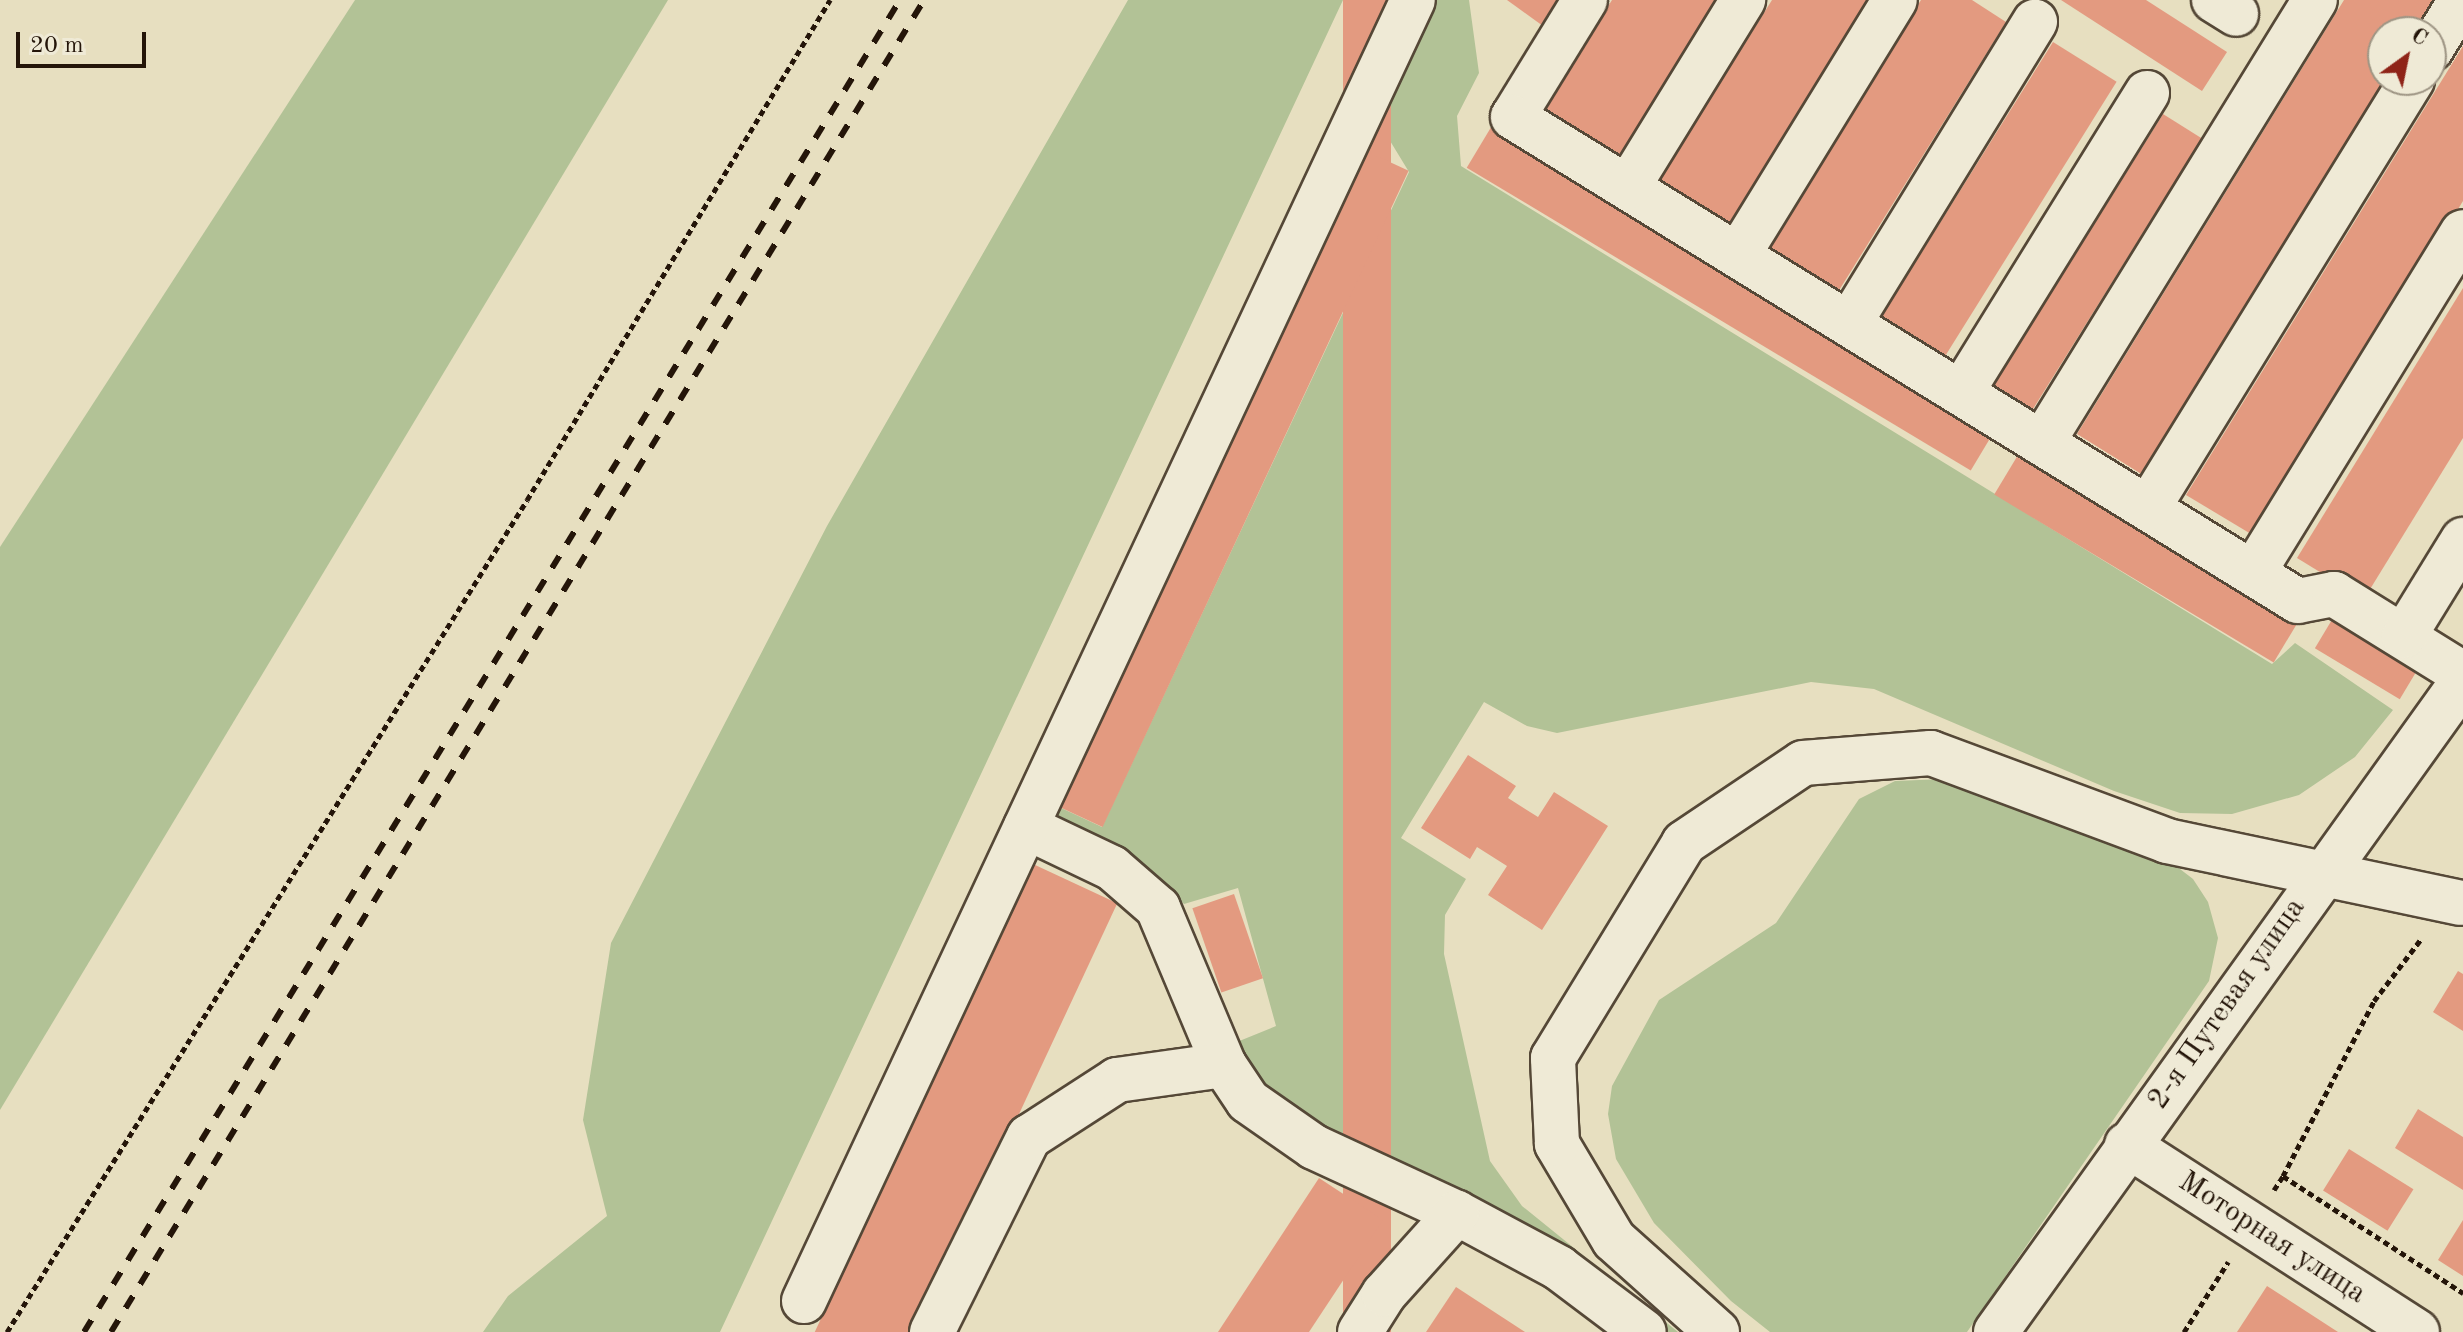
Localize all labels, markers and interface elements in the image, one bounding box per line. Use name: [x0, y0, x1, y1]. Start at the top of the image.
scale bar: [20, 16, 150, 66]
north arrow: [2367, 16, 2447, 96]
text: С: [2407, 24, 2431, 51]
text: 20 m: [30, 34, 84, 58]
street label: 2-я Путевая улица: [2141, 891, 2313, 1117]
street label: Моторная улица: [2171, 1164, 2373, 1312]

